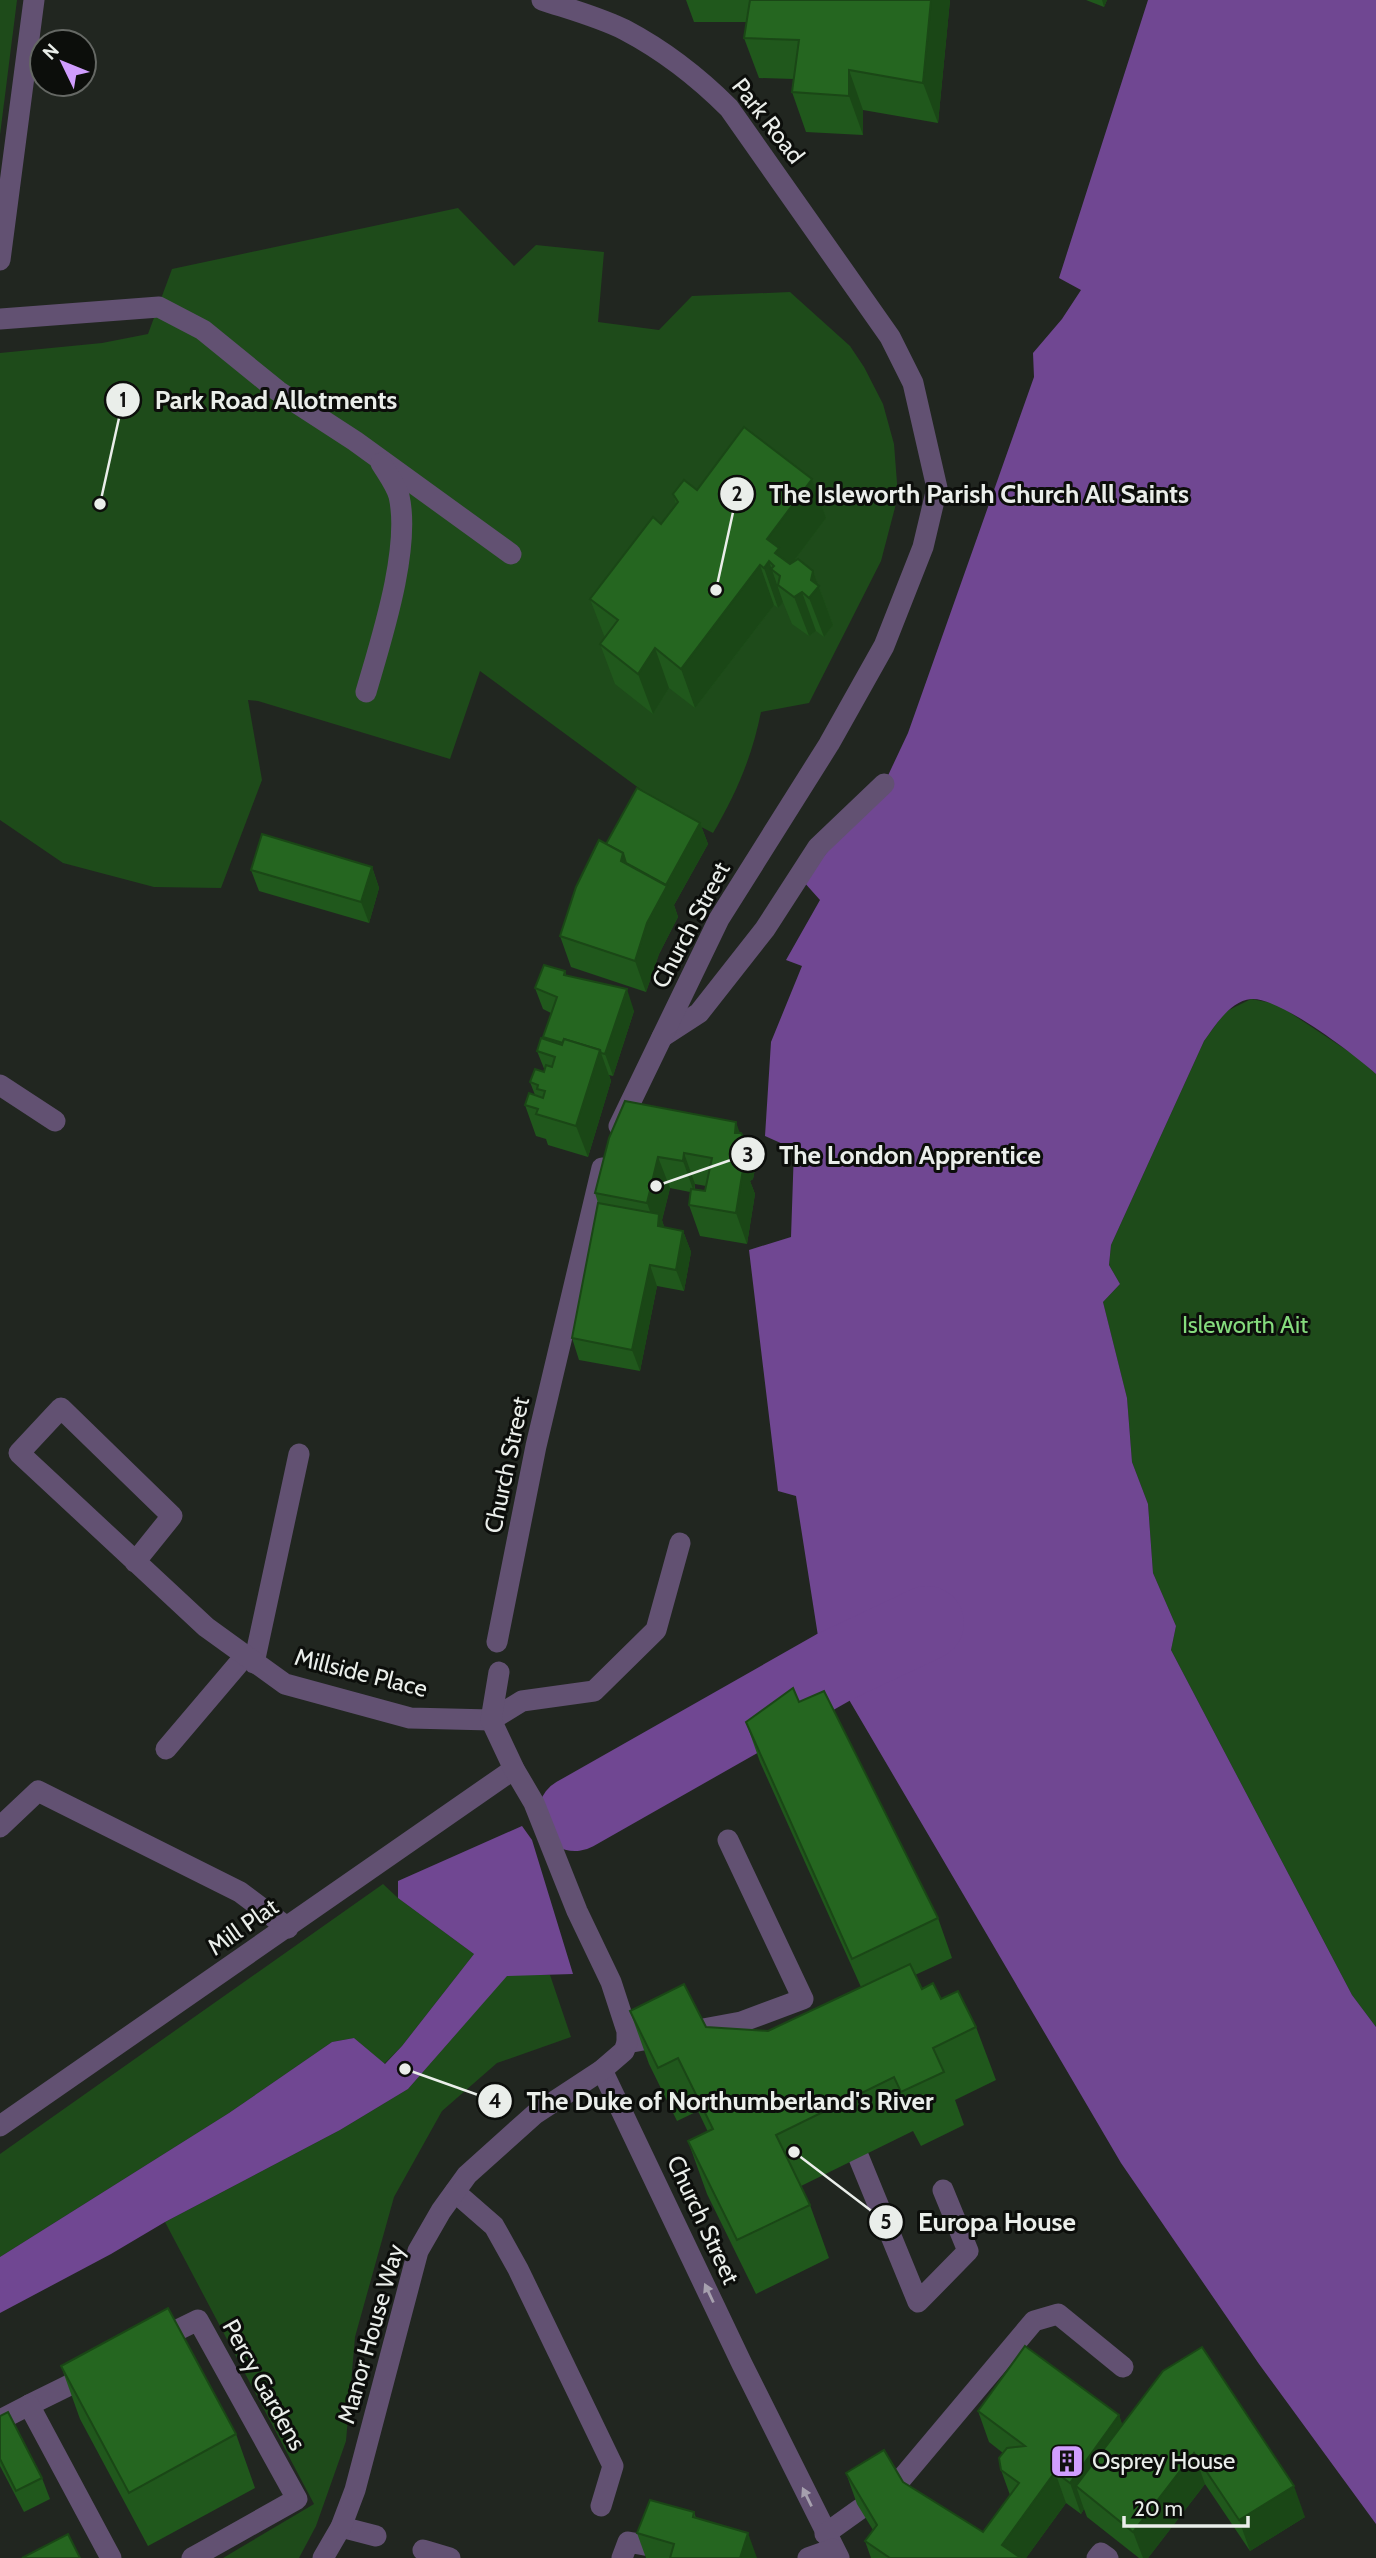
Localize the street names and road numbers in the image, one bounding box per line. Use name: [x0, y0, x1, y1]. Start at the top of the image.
street label: Park Road: [726, 72, 811, 169]
street label: Church Street: [645, 857, 736, 993]
street label: Church Street: [478, 1394, 535, 1536]
street label: Millside Place: [292, 1642, 430, 1703]
street label: Mill Plat: [202, 1892, 284, 1961]
street label: Church Street: [661, 2151, 746, 2289]
street label: Manor House Way: [331, 2241, 410, 2427]
street label: Percy Gardens: [217, 2314, 312, 2455]

